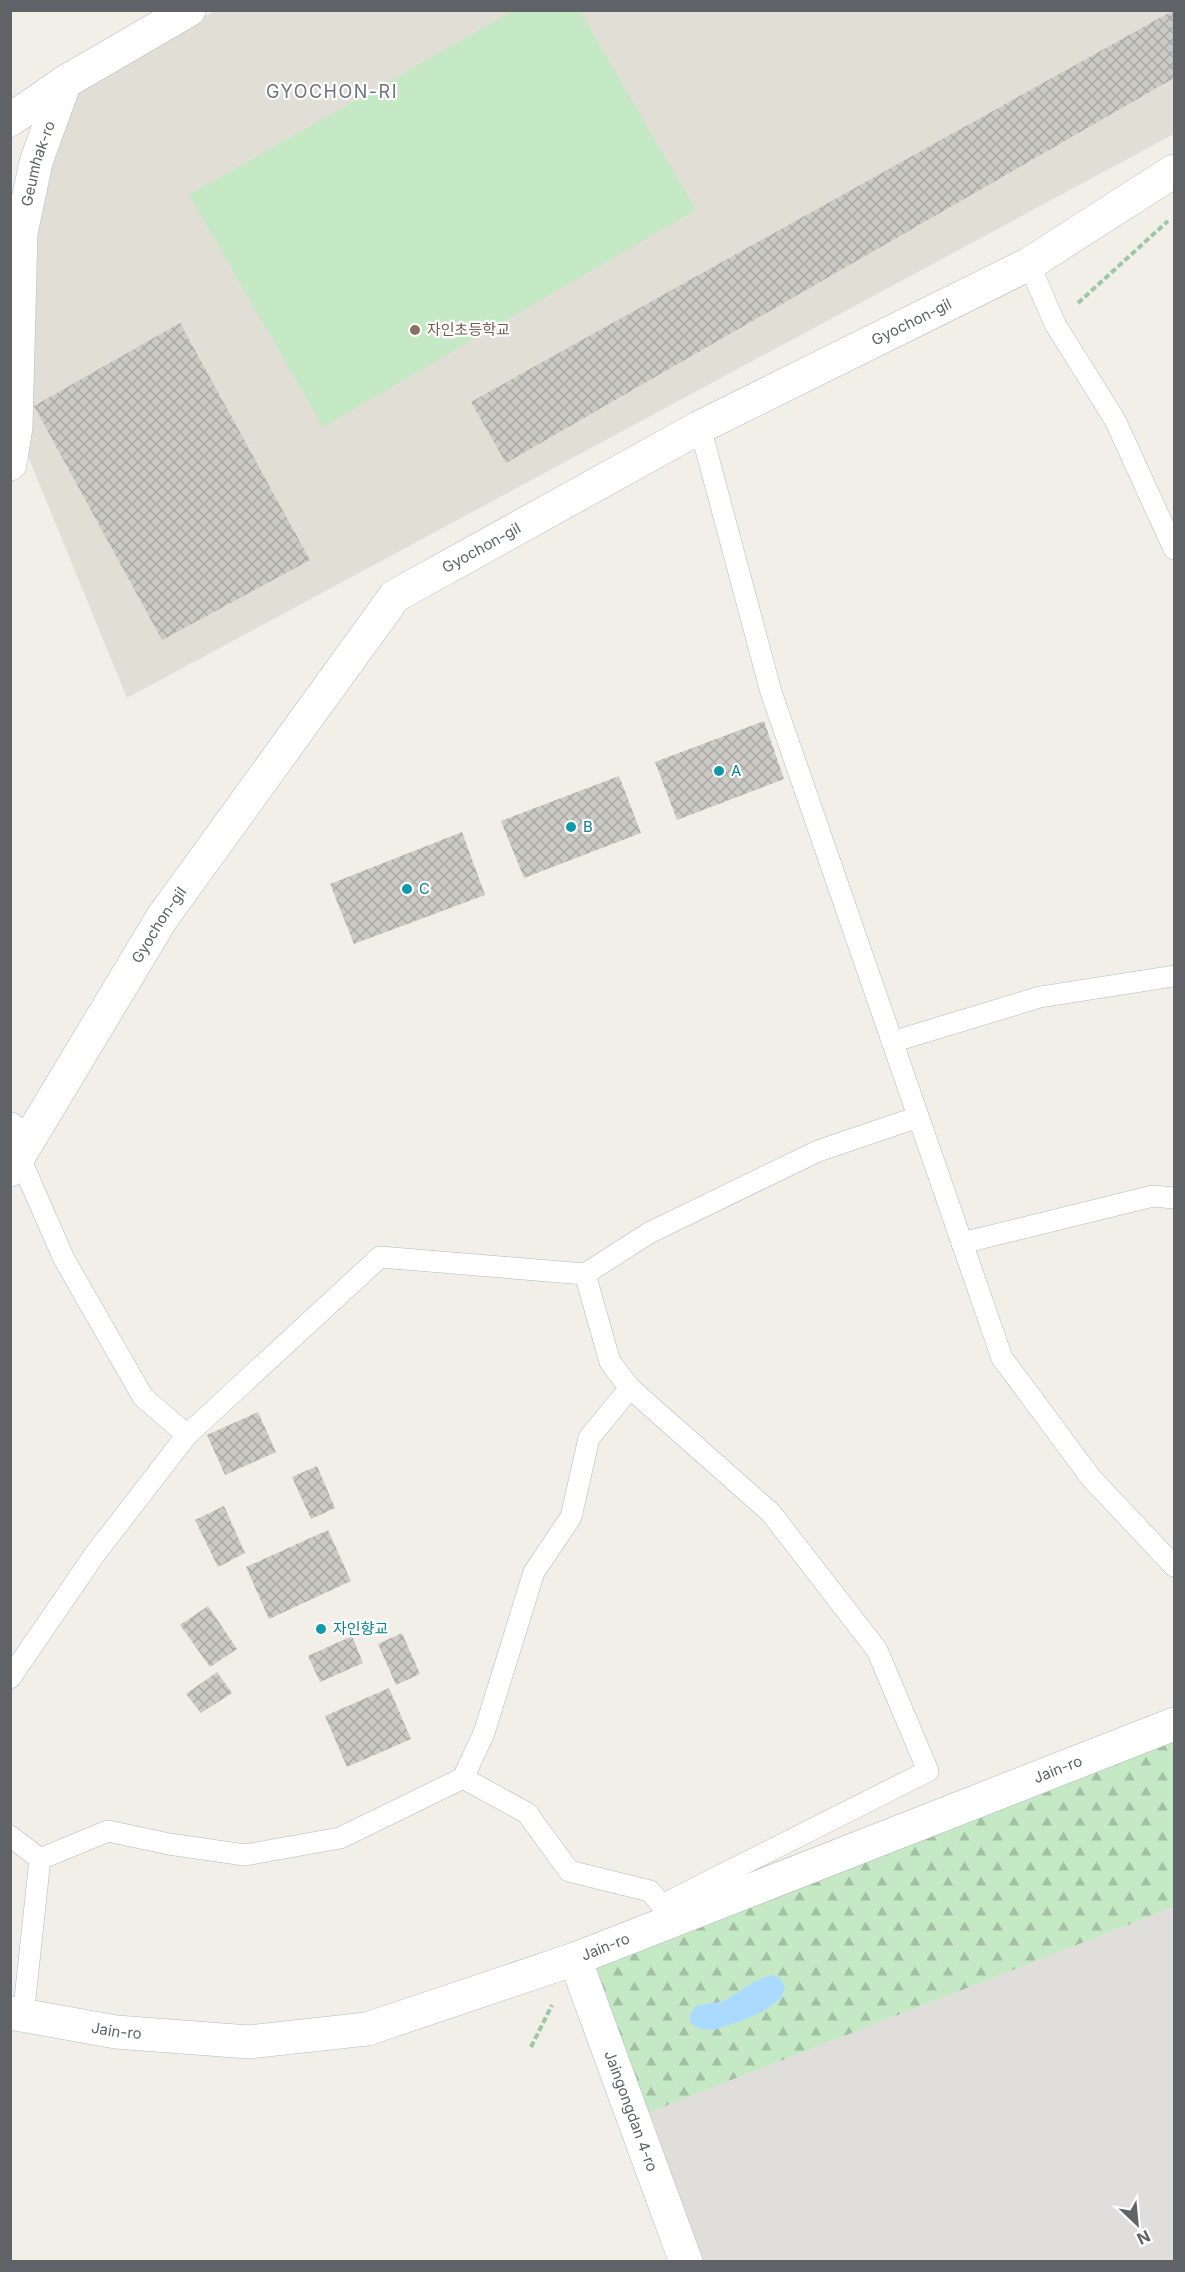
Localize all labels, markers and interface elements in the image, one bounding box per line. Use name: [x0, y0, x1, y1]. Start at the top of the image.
district label: GYOCHON-RI: [266, 81, 398, 102]
street label: Geumhak-ro: [17, 118, 59, 208]
street label: Gyochon-gil: [868, 294, 955, 350]
place label: 자인초등학교: [427, 320, 510, 339]
marker: 자인초등학교: [408, 323, 422, 337]
street label: Gyochon-gil: [439, 518, 524, 577]
place label: A: [731, 761, 741, 780]
marker: A: [712, 764, 726, 778]
place label: B: [583, 817, 593, 836]
marker: B: [564, 820, 578, 834]
place label: C: [419, 879, 430, 898]
marker: C: [400, 882, 414, 896]
street label: Gyochon-gil: [127, 883, 190, 967]
place label: 자인향교: [333, 1619, 388, 1638]
marker: 자인향교: [314, 1622, 328, 1636]
street label: Jain-ro: [1031, 1751, 1085, 1787]
street label: Jain-ro: [578, 1928, 632, 1965]
street label: Jain-ro: [90, 2018, 142, 2043]
street label: Jaingongdan 4-ro: [600, 2048, 662, 2174]
north arrow: [1107, 2194, 1167, 2254]
text: N: [1134, 2226, 1153, 2249]

